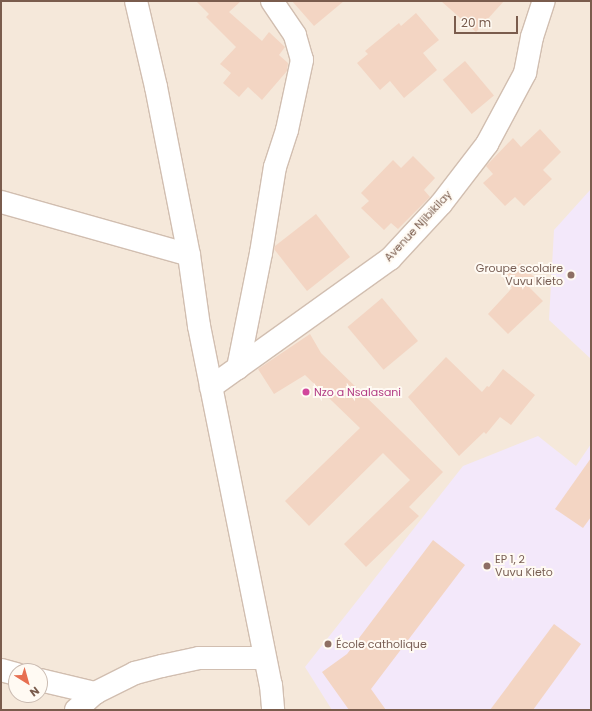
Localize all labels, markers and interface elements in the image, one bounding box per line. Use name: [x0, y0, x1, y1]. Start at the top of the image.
scale bar: [456, 8, 520, 34]
text: 20 m: [461, 14, 491, 31]
street label: Avenue Njibikilay: [382, 188, 454, 264]
place label: Groupe scolaire Vuvu Kieto: [476, 262, 563, 288]
marker: Groupe scolaire Vuvu Kieto: [566, 270, 576, 280]
place label: Nzo a Nsalasani: [314, 385, 401, 399]
marker: Nzo a Nsalasani: [301, 387, 311, 397]
place label: EP 1, 2 Vuvu Kieto: [495, 553, 553, 579]
marker: EP 1, 2 Vuvu Kieto: [482, 561, 492, 571]
place label: École catholique: [336, 637, 427, 651]
marker: École catholique: [323, 639, 333, 649]
north arrow: [8, 663, 48, 703]
text: N: [26, 683, 43, 701]

